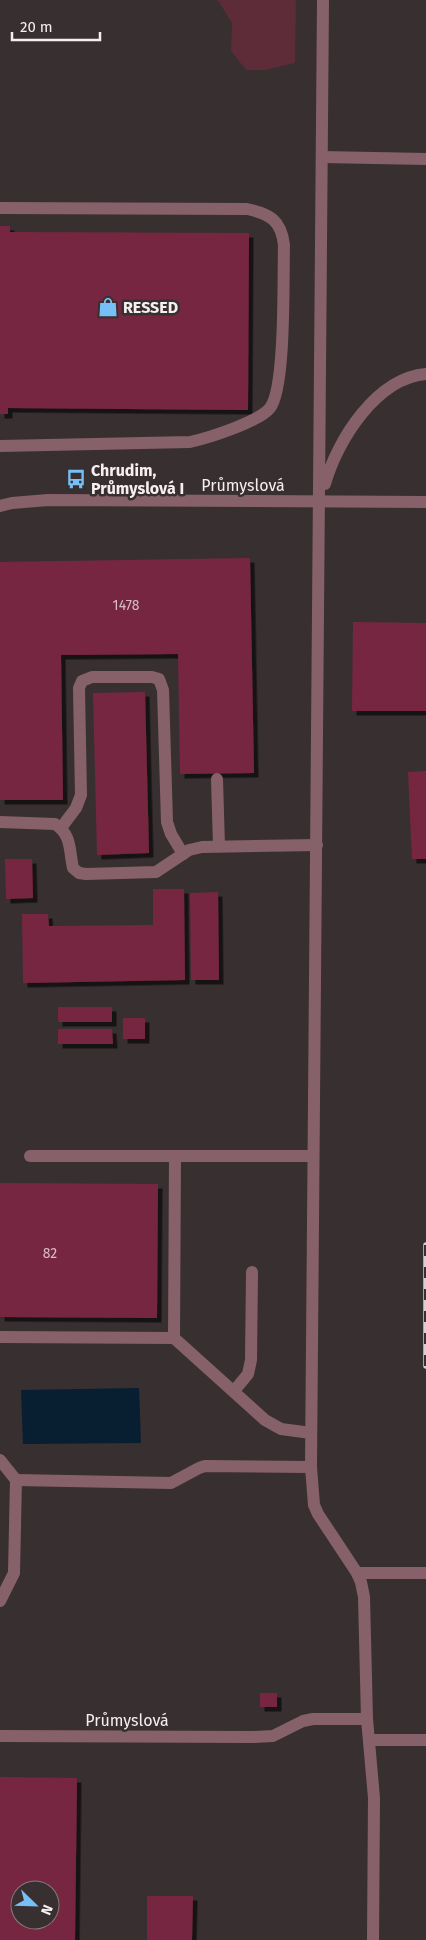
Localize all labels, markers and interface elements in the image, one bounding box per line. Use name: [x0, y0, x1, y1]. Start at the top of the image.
scale bar: [12, 10, 100, 42]
text: 20 m: [20, 18, 53, 36]
shop icon: RESSED: [97, 296, 119, 318]
place label: RESSED: [123, 298, 178, 317]
place label: Chrudim, Průmyslová I: [91, 461, 184, 498]
bus stop icon: Chrudim, Průmyslová I: [65, 468, 87, 490]
street label: Průmyslová: [201, 476, 285, 495]
house number: 1478: [113, 597, 140, 614]
house number: 82: [43, 1245, 57, 1262]
street label: Průmyslová: [85, 1711, 169, 1730]
north arrow: [10, 1880, 60, 1930]
text: N: [37, 1902, 56, 1917]

